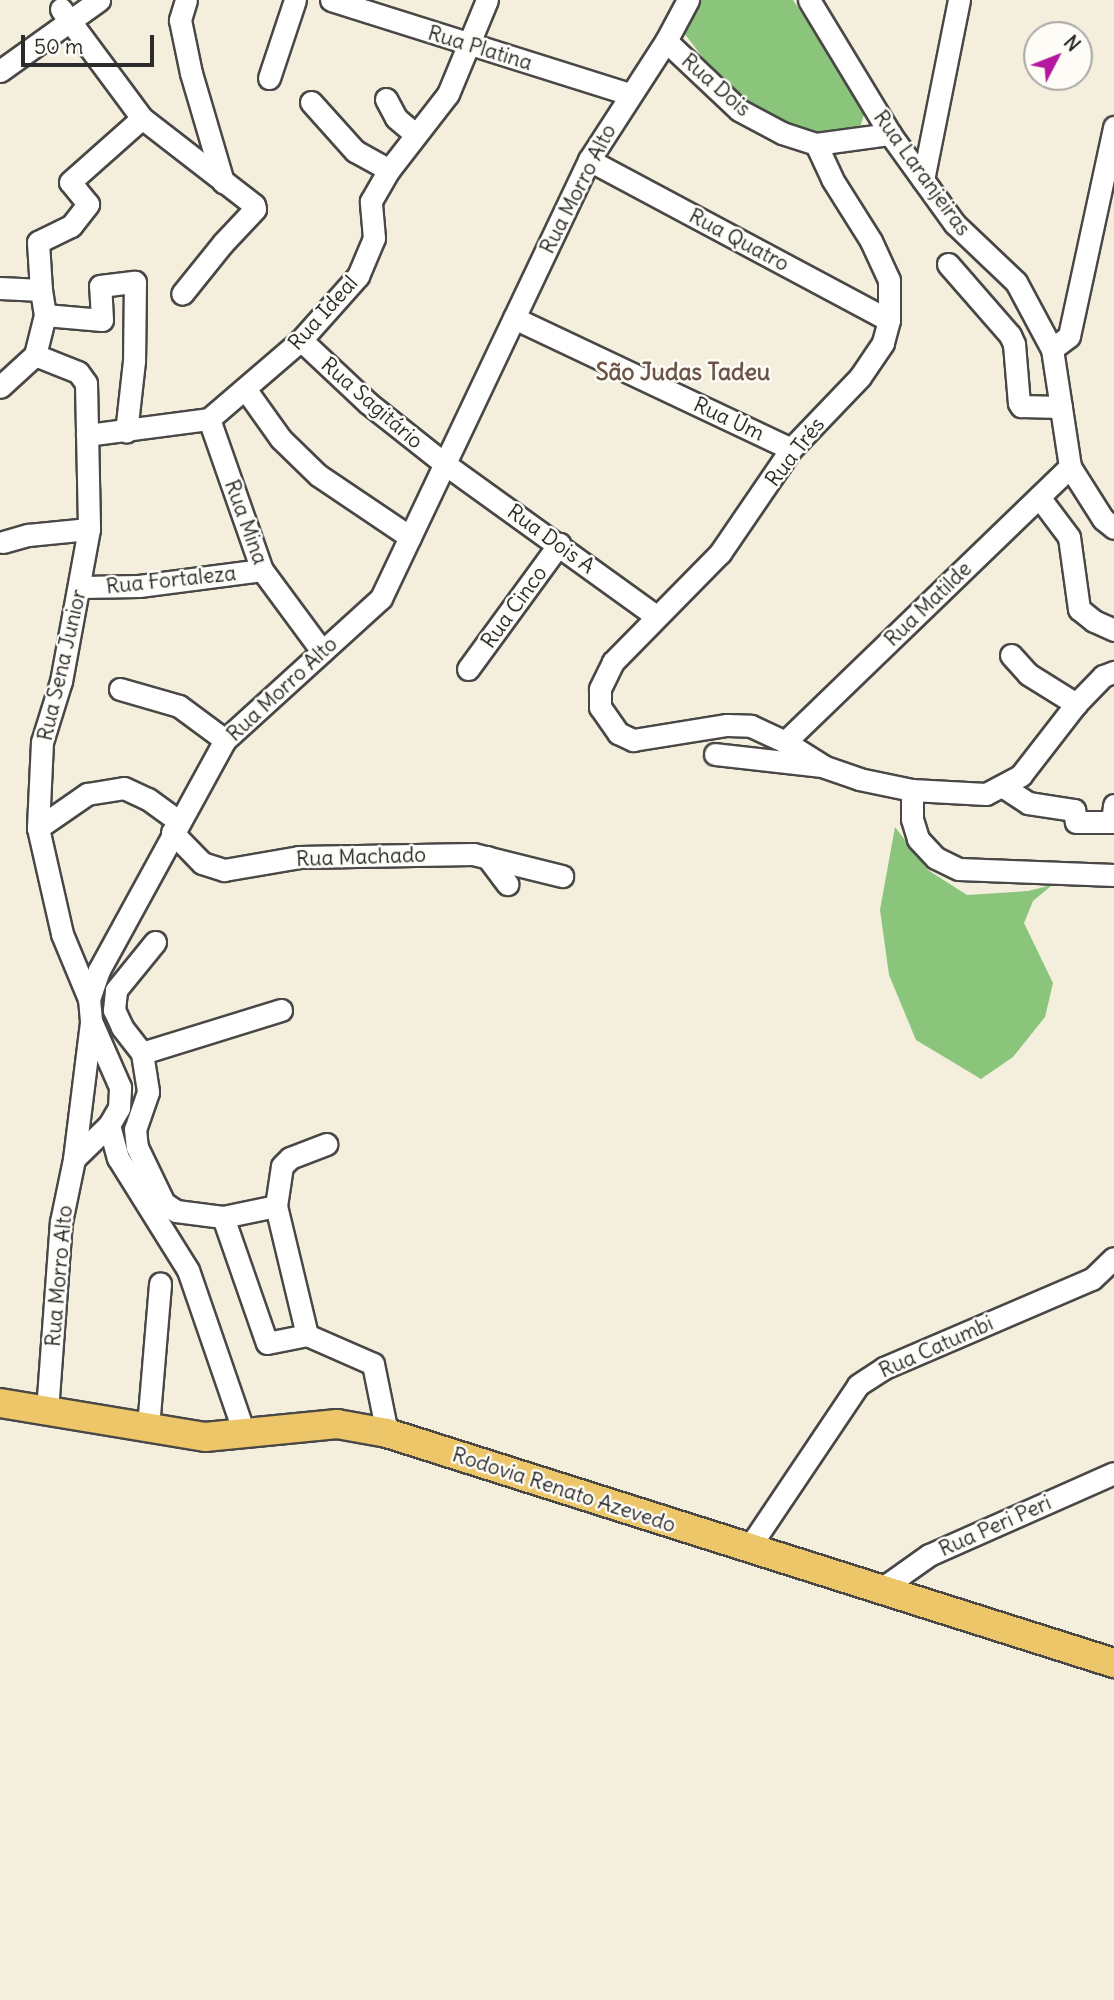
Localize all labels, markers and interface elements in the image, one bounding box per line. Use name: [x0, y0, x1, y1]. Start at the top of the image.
street label: Rua Platina: [425, 20, 535, 76]
scale bar: [24, 21, 158, 65]
north arrow: [1023, 21, 1093, 91]
text: N: [1059, 30, 1085, 56]
text: 50 m: [34, 33, 83, 60]
street label: Rua Dois: [676, 48, 756, 122]
street label: Rua Laranjeiras: [868, 105, 976, 241]
street label: Rua Morro Alto: [535, 120, 621, 258]
street label: Rua Quatro: [685, 203, 793, 277]
street label: Rua Ideal: [283, 271, 363, 355]
street label: Rua Sagitário: [316, 352, 428, 454]
district label: São Judas Tadeu: [596, 358, 770, 386]
street label: Rua Um: [690, 392, 768, 446]
street label: Rua Trés: [760, 412, 830, 492]
street label: Rua Mina: [219, 476, 273, 568]
street label: Rua Dois A: [502, 499, 600, 579]
street label: Rua Matilde: [879, 556, 977, 652]
street label: Rua Fortaleza: [105, 561, 237, 599]
street label: Rua Cinco: [476, 561, 552, 653]
street label: Rua Sena Junior: [32, 587, 92, 743]
street label: Rua Morro Alto: [222, 631, 342, 747]
street label: Rua Machado: [296, 842, 426, 872]
street label: Rua Morro Alto: [40, 1204, 78, 1348]
street label: Rua Catumbi: [875, 1311, 997, 1383]
street label: Rodovia Renato Azevedo: [449, 1442, 679, 1538]
street label: Rua Peri Peri: [935, 1490, 1055, 1562]

